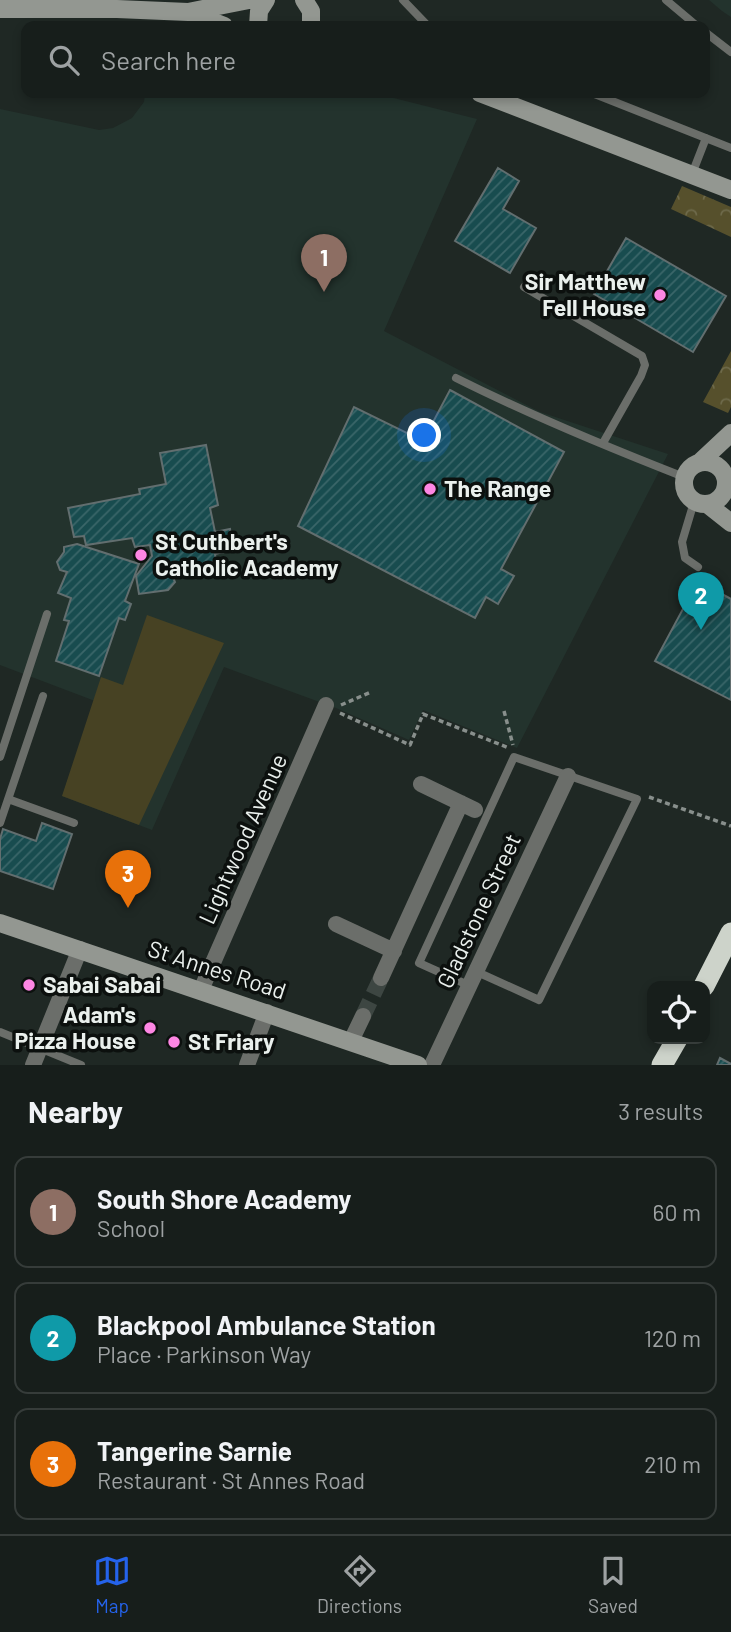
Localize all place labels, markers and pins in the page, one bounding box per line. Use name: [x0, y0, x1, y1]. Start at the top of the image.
pin: 1: [301, 234, 347, 292]
place label: Sir Matthew Fell House: [525, 267, 646, 321]
marker: Sir Matthew Fell House: [652, 287, 668, 303]
place label: The Range: [444, 474, 551, 502]
marker: The Range: [422, 481, 438, 497]
place label: St Cuthbert's Catholic Academy: [155, 527, 339, 581]
marker: St Cuthbert's Catholic Academy: [133, 547, 149, 563]
pin: 2: [678, 572, 724, 630]
pin: 3: [105, 850, 151, 908]
place label: Sabai Sabai: [43, 970, 161, 998]
marker: Sabai Sabai: [21, 977, 37, 993]
place label: Adam's Pizza House: [15, 1000, 136, 1054]
marker: Adam's Pizza House: [142, 1020, 158, 1036]
place label: St Friary: [188, 1027, 275, 1055]
marker: St Friary: [166, 1034, 182, 1050]

